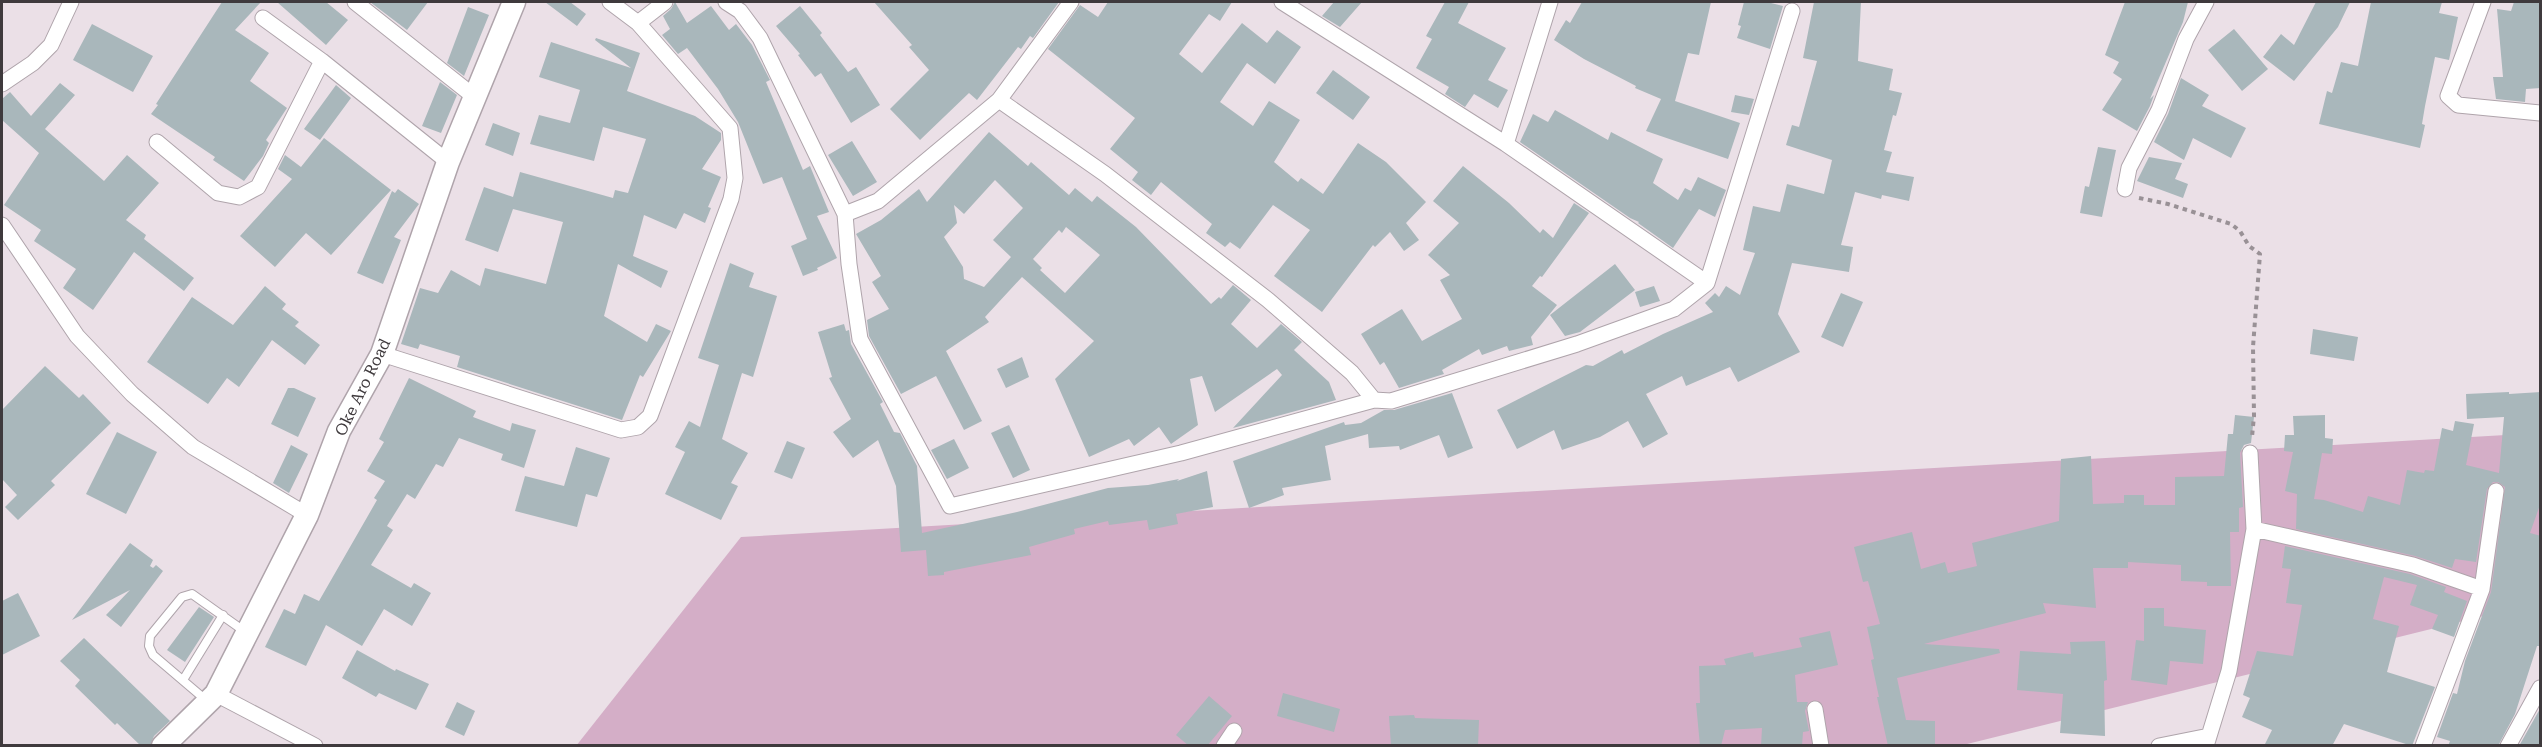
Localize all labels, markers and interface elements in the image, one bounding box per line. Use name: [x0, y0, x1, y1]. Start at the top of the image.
street label: Oke Aro Road: [331, 335, 394, 439]

